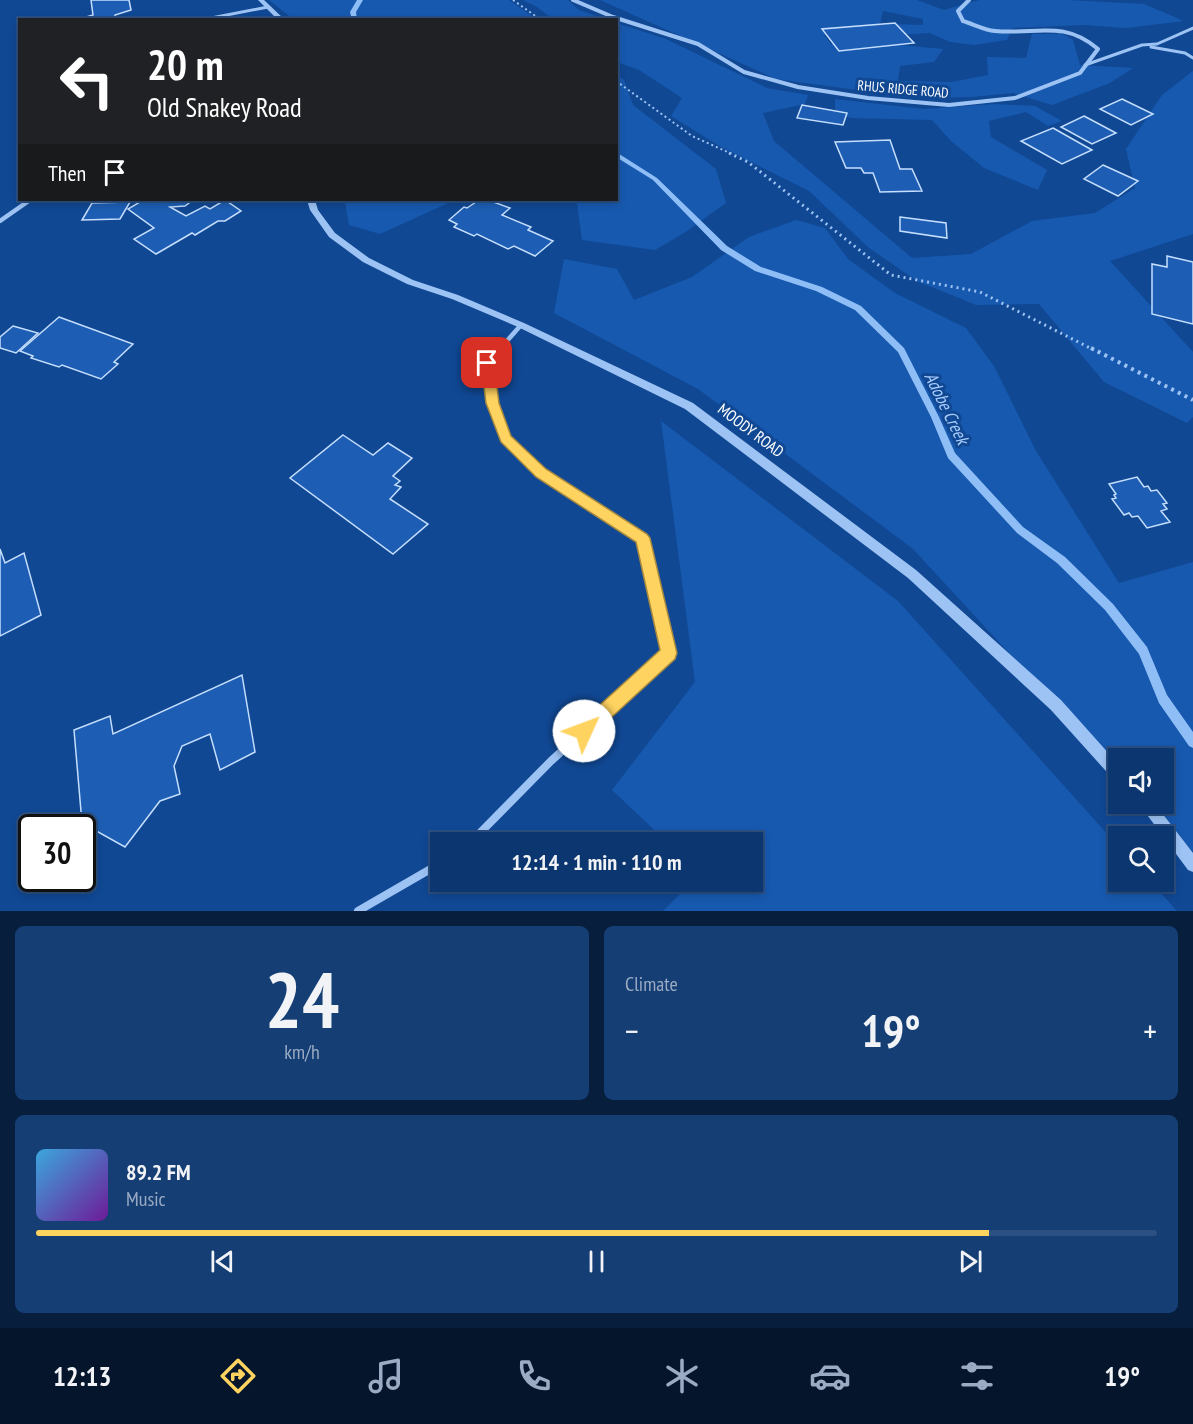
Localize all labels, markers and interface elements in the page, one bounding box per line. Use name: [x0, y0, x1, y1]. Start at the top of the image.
text: 20 m: [147, 37, 224, 92]
icon: left: [48, 42, 126, 120]
street label: RHUS RIDGE ROAD: [857, 76, 949, 102]
text: Old Snakey Road: [147, 90, 302, 124]
icon: arrive: [98, 156, 131, 189]
text: Then: [48, 159, 86, 187]
pin: [461, 337, 512, 388]
icon: arrive: [470, 346, 503, 379]
water label: Adobe Creek: [920, 368, 975, 450]
street label: MOODY ROAD: [714, 399, 788, 461]
position arrow: [552, 699, 616, 763]
map controls: [1108, 748, 1174, 892]
button: sound: [1108, 748, 1174, 814]
speed limit sign: 30: [18, 814, 96, 892]
button: search: [1108, 826, 1174, 892]
text: 12:14 · 1 min · 110 m: [511, 848, 682, 876]
text: 24: [265, 949, 339, 1050]
text: Climate: [625, 971, 678, 997]
text: 19°: [861, 1001, 921, 1059]
text: −: [625, 1009, 639, 1052]
text: +: [1143, 1009, 1157, 1052]
text: km/h: [284, 1039, 320, 1065]
text: 89.2 FM: [126, 1158, 191, 1186]
text: Music: [126, 1186, 166, 1212]
icon: previous: [206, 1245, 239, 1278]
icon: pause: [580, 1245, 613, 1278]
icon: next: [954, 1245, 987, 1278]
icon: directions: [217, 1355, 259, 1397]
icon: music: [365, 1355, 407, 1397]
icon: phone: [513, 1355, 555, 1397]
icon: climate: [661, 1355, 703, 1397]
icon: car: [809, 1355, 851, 1397]
icon: filters: [956, 1355, 998, 1397]
text: 12:13: [53, 1359, 111, 1393]
text: 19°: [1104, 1359, 1140, 1393]

